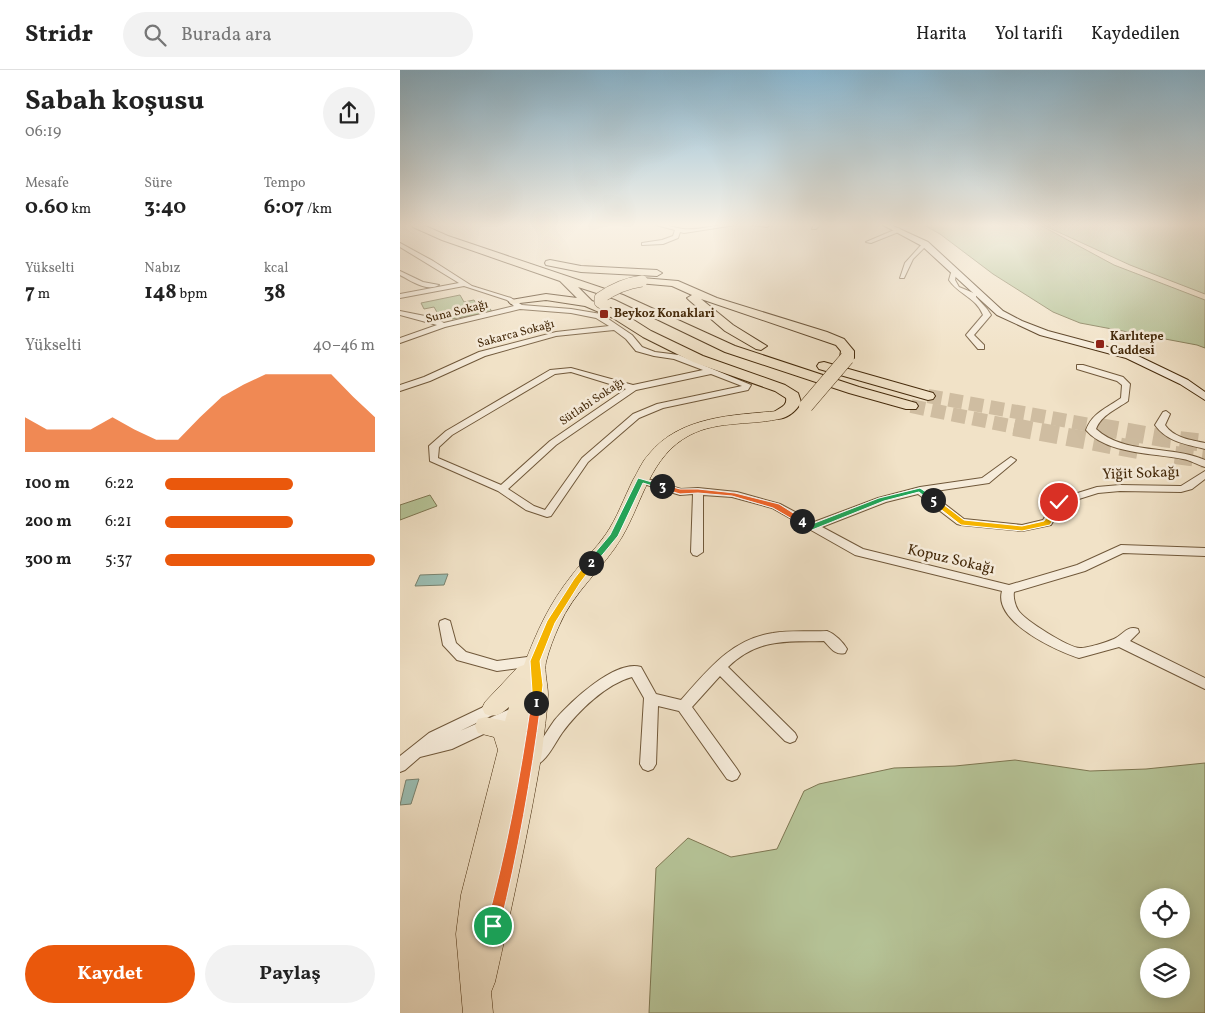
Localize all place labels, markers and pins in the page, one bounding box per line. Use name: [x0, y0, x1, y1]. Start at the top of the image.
place label: Beykoz Konaklari: [614, 306, 715, 322]
marker: Beykoz Konaklari: [598, 308, 610, 320]
place label: Karlıtepe Caddesi: [1110, 329, 1164, 359]
marker: Karlıtepe Caddesi: [1094, 338, 1106, 350]
pin: 3: [650, 474, 674, 498]
pin: [1038, 481, 1080, 523]
pin: 5: [920, 488, 946, 512]
pin: 4: [790, 508, 814, 534]
pin: 2: [578, 550, 604, 576]
pin: 1: [524, 690, 548, 716]
pin: [472, 905, 514, 947]

